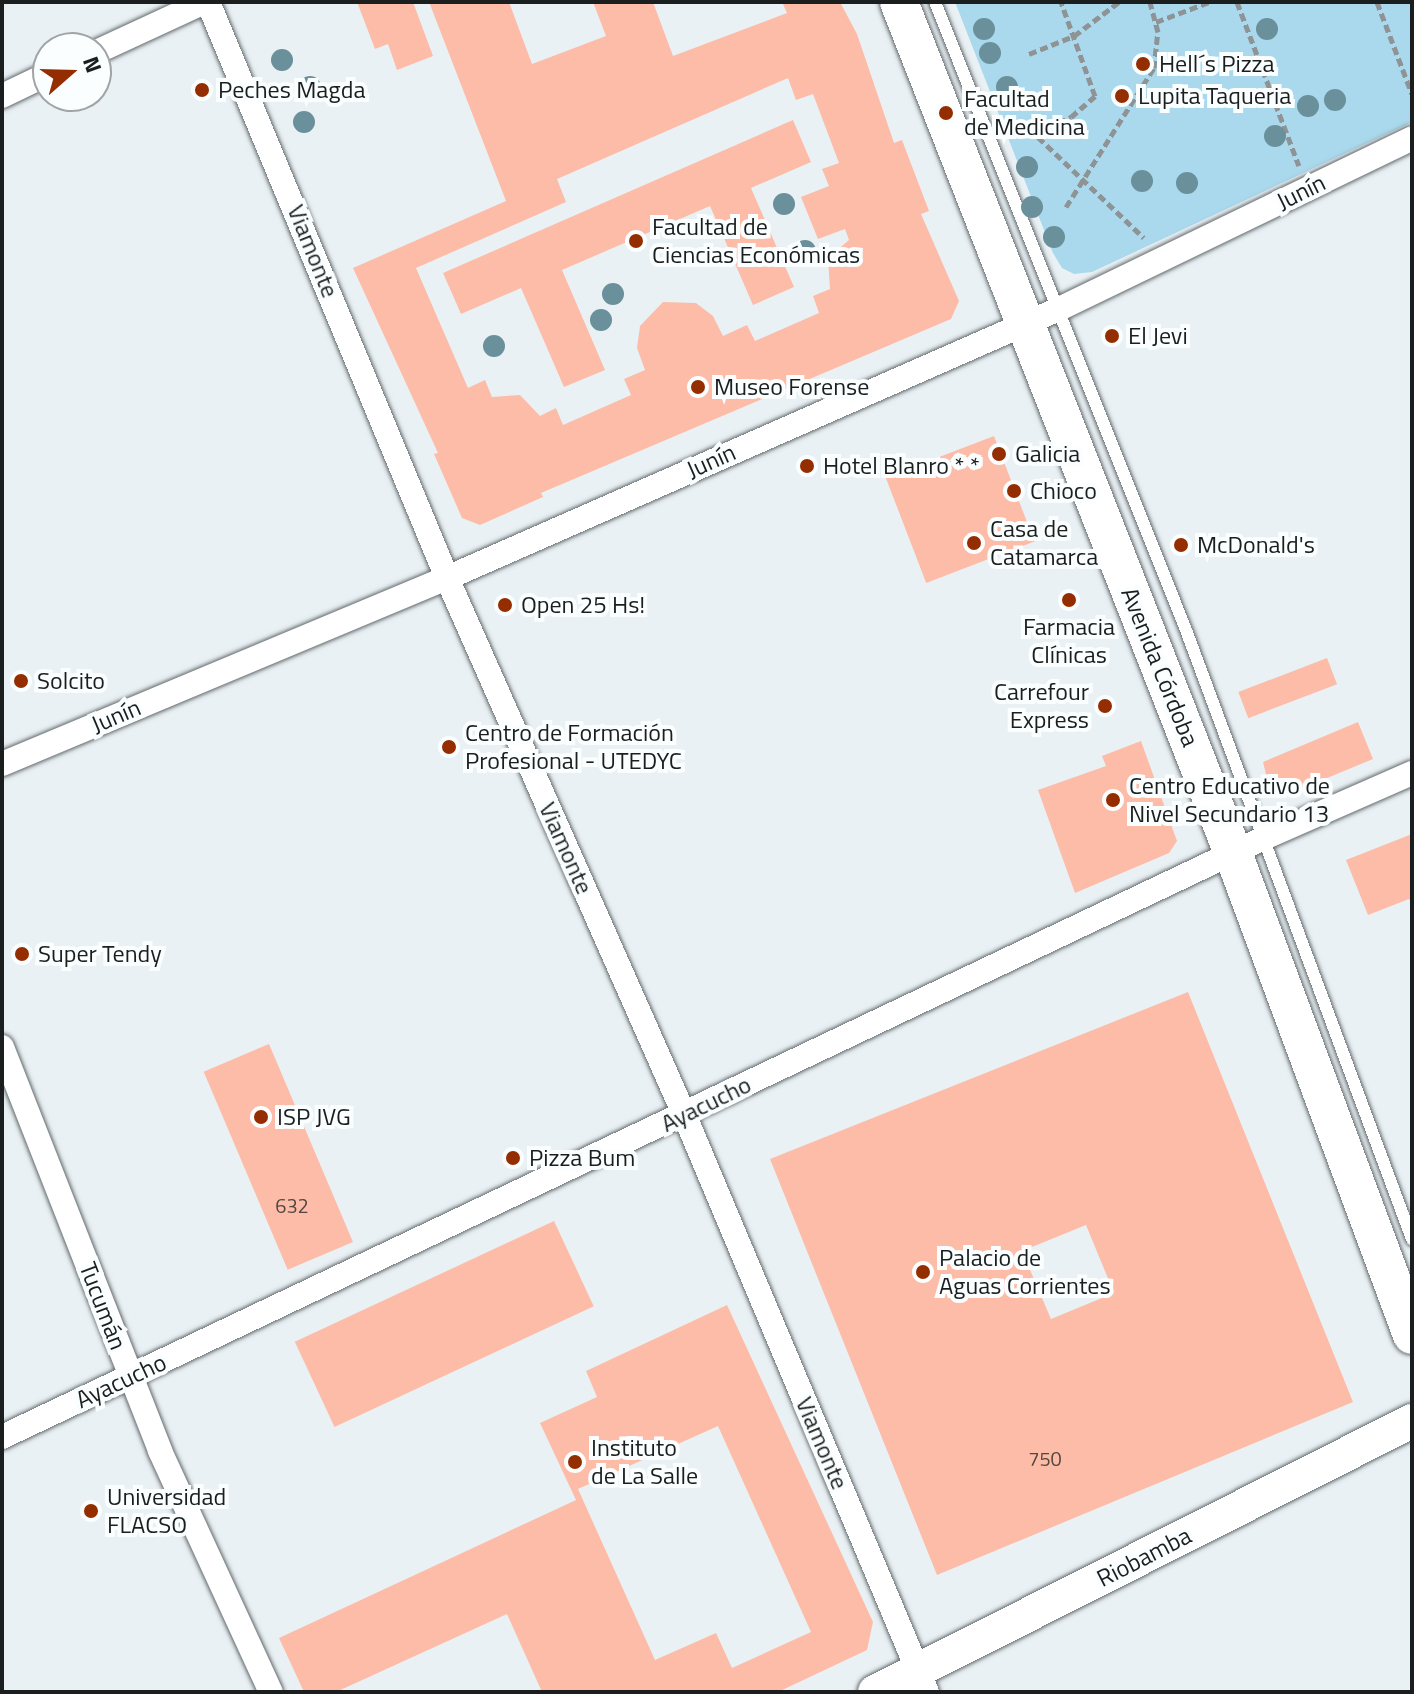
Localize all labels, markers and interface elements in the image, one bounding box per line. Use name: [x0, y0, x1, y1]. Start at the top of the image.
north arrow: [32, 32, 112, 112]
place label: Hell´s Pizza: [1159, 50, 1275, 78]
text: N: [74, 51, 111, 77]
marker: Hell´s Pizza: [1134, 55, 1152, 73]
place label: Peches Magda: [218, 76, 365, 104]
marker: Peches Magda: [193, 81, 211, 99]
place label: Lupita Taqueria: [1138, 82, 1291, 110]
place label: Facultad de Medicina: [964, 85, 1085, 141]
marker: Lupita Taqueria: [1113, 87, 1131, 105]
marker: Facultad de Medicina: [935, 102, 957, 124]
street label: Junín: [1272, 168, 1330, 216]
street label: Viamonte: [281, 200, 345, 302]
place label: Facultad de Ciencias Económicas: [652, 213, 860, 269]
marker: Facultad de Ciencias Económicas: [627, 232, 645, 250]
place label: El Jevi: [1128, 322, 1188, 350]
marker: El Jevi: [1103, 327, 1121, 345]
place label: Museo Forense: [714, 373, 869, 401]
marker: Museo Forense: [689, 378, 707, 396]
street label: Junín: [682, 438, 740, 484]
place label: Galicia: [1015, 440, 1080, 468]
marker: Galicia: [990, 445, 1008, 463]
place label: Hotel Blanro * *: [823, 452, 980, 480]
marker: Hotel Blanro * *: [798, 457, 816, 475]
place label: Chioco: [1030, 477, 1097, 505]
marker: Chioco: [1005, 482, 1023, 500]
place label: Casa de Catamarca: [990, 515, 1098, 571]
place label: McDonald's: [1197, 531, 1315, 559]
marker: Casa de Catamarca: [965, 534, 983, 552]
marker: McDonald's: [1172, 536, 1190, 554]
street label: Avenida Córdoba: [1115, 583, 1205, 751]
place label: Open 25 Hs!: [521, 591, 645, 619]
marker: Farmacia Clínicas: [1060, 591, 1078, 609]
marker: Open 25 Hs!: [496, 596, 514, 614]
place label: Farmacia Clínicas: [1023, 613, 1115, 669]
place label: Solcito: [37, 667, 105, 695]
marker: Solcito: [12, 672, 30, 690]
place label: Carrefour Express: [994, 678, 1089, 734]
street label: Junín: [87, 693, 145, 739]
marker: Carrefour Express: [1096, 697, 1114, 715]
place label: Centro de Formación Profesional - UTEDYC: [465, 719, 682, 775]
marker: Centro de Formación Profesional - UTEDYC: [440, 738, 458, 756]
place label: Centro Educativo de Nivel Secundario 13: [1129, 772, 1330, 828]
marker: Centro Educativo de Nivel Secundario 13: [1104, 791, 1122, 809]
street label: Viamonte: [533, 798, 599, 898]
place label: Super Tendy: [38, 940, 162, 968]
marker: Super Tendy: [13, 945, 31, 963]
street label: Ayacucho: [656, 1070, 756, 1138]
place label: ISP JVG: [277, 1103, 351, 1131]
marker: ISP JVG: [252, 1108, 270, 1126]
place label: Pizza Bum: [529, 1144, 635, 1172]
marker: Pizza Bum: [504, 1149, 522, 1167]
house number: 632: [275, 1193, 309, 1217]
place label: Palacio de Aguas Corrientes: [939, 1244, 1111, 1300]
street label: Tucumán: [73, 1258, 133, 1354]
marker: Palacio de Aguas Corrientes: [914, 1263, 932, 1281]
street label: Ayacucho: [71, 1348, 171, 1414]
street label: Viamonte: [790, 1393, 854, 1493]
place label: Instituto de La Salle: [591, 1434, 698, 1490]
house number: 750: [1028, 1446, 1062, 1470]
marker: Instituto de La Salle: [566, 1453, 584, 1471]
place label: Universidad FLACSO: [107, 1483, 226, 1539]
marker: Universidad FLACSO: [82, 1502, 100, 1520]
street label: Riobamba: [1092, 1521, 1196, 1593]

